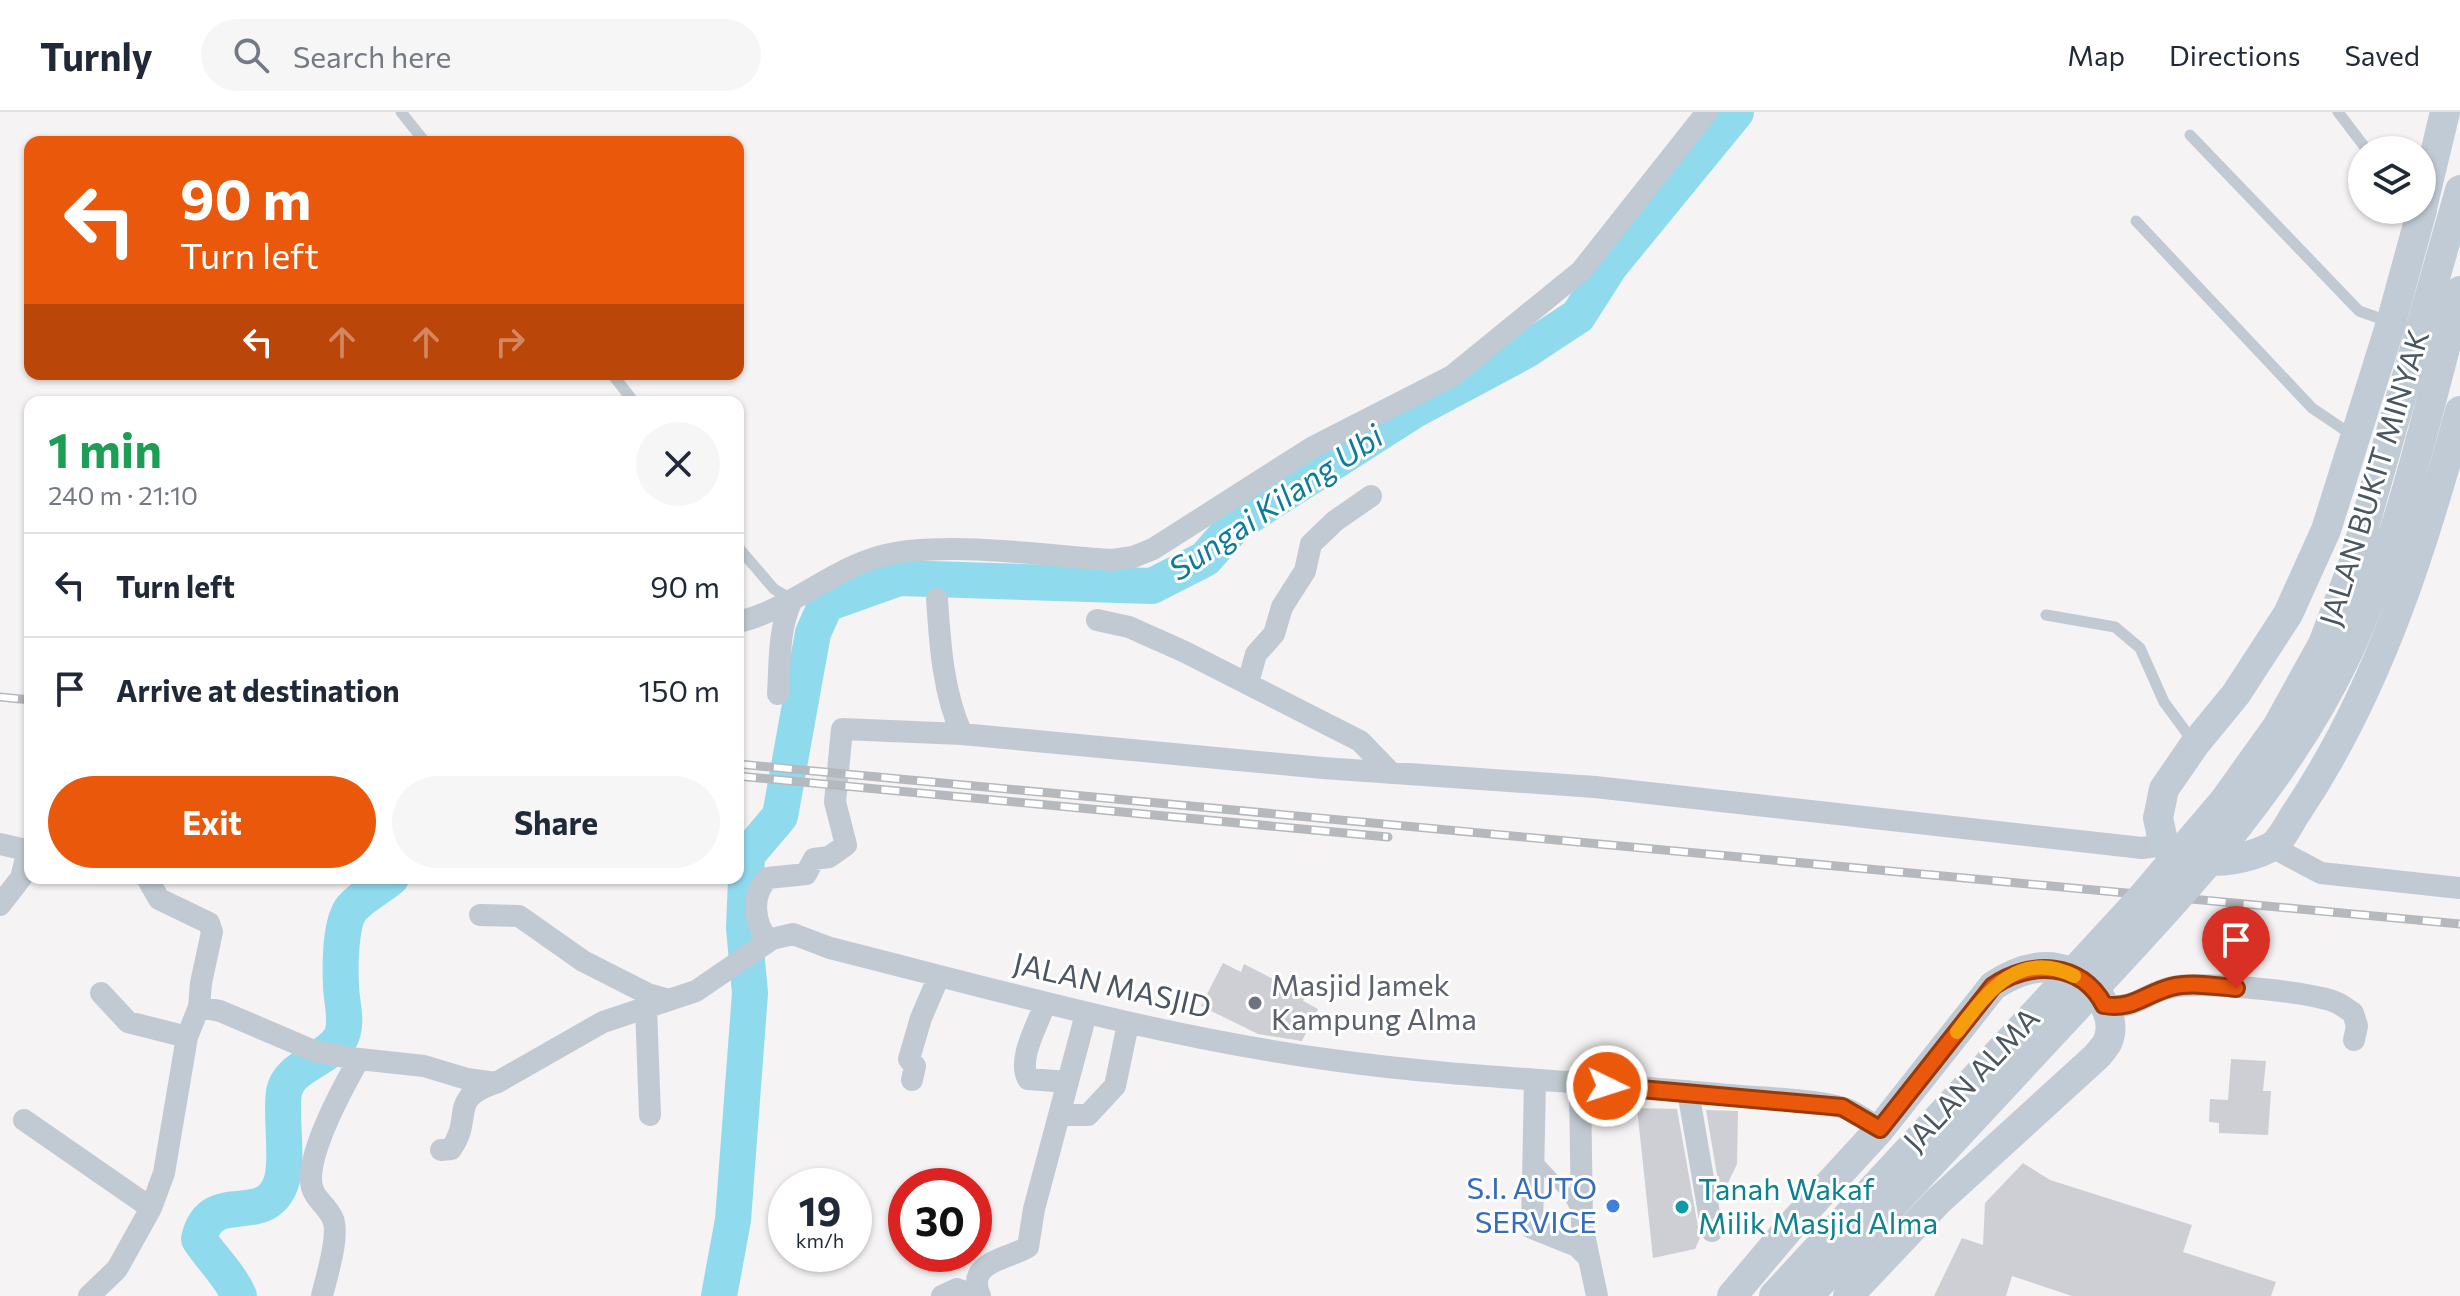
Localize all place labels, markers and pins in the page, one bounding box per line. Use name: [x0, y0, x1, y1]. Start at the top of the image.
pin: [2202, 906, 2270, 988]
place label: Masjid Jamek Kampung Alma: [1271, 965, 1477, 1036]
marker: Masjid Jamek Kampung Alma: [1246, 994, 1264, 1012]
place label: S.I. AUTO SERVICE: [1467, 1168, 1597, 1239]
place label: Tanah Wakaf Milik Masjid Alma: [1698, 1169, 1938, 1240]
marker: S.I. AUTO SERVICE: [1604, 1197, 1622, 1215]
marker: Tanah Wakaf Milik Masjid Alma: [1673, 1198, 1691, 1216]

